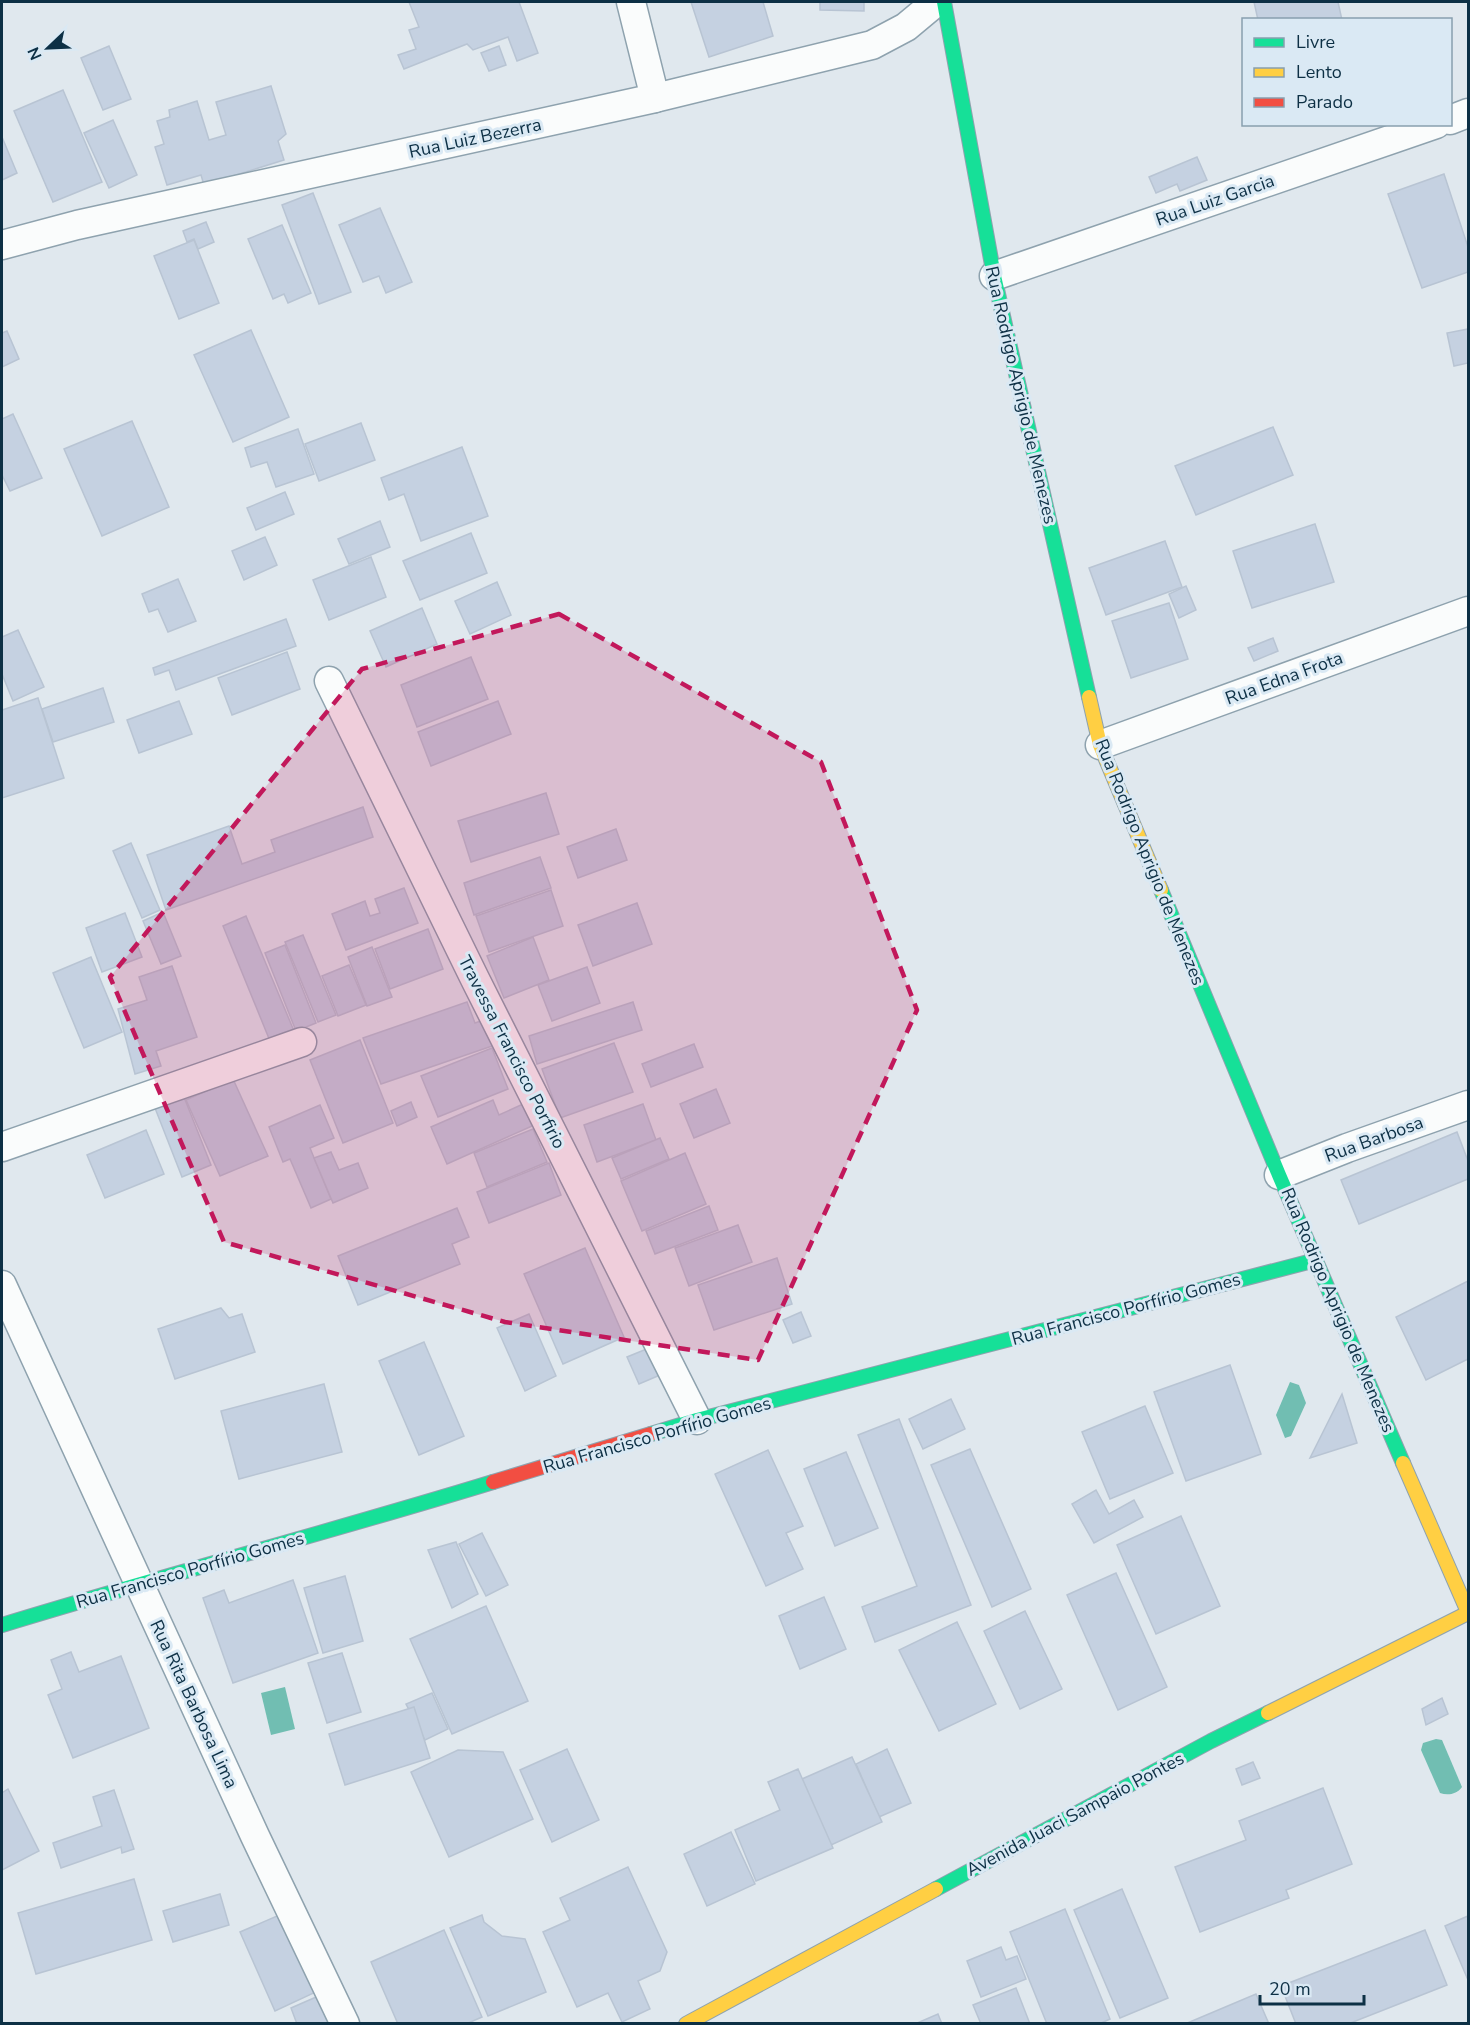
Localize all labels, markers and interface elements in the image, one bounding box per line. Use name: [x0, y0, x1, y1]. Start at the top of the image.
north arrow: [18, 18, 78, 78]
legend: [1242, 18, 1452, 126]
text: Livre: [1296, 30, 1335, 54]
text: N: [23, 44, 48, 63]
text: Lento: [1296, 60, 1342, 84]
text: Parado: [1296, 90, 1353, 114]
street label: Rua Luiz Bezerra: [407, 112, 543, 164]
street label: Rua Luiz Garcia: [1152, 168, 1278, 232]
street label: Rua Rodrigo Aprigio de Menezes: [980, 264, 1062, 526]
street label: Rua Edna Frota: [1222, 646, 1346, 710]
street label: Rua Rodrigo Aprigio de Menezes: [1089, 735, 1211, 989]
street label: Travessa Francisco Porfirio: [453, 951, 571, 1153]
street label: Rua Barbosa: [1321, 1110, 1427, 1168]
street label: Rua Rodrigo Aprigio de Menezes: [1275, 1184, 1401, 1436]
street label: Rua Francisco Porfírio Gomes: [1009, 1267, 1243, 1351]
street label: Rua Francisco Porfírio Gomes: [540, 1391, 774, 1479]
street label: Rua Francisco Porfírio Gomes: [73, 1526, 307, 1614]
street label: Rua Rita Barbosa Lima: [144, 1616, 244, 1792]
street label: Avenida Juaci Sampaio Pontes: [962, 1746, 1188, 1882]
scale bar: [1260, 1968, 1364, 2006]
text: 20 m: [1269, 1977, 1311, 2001]

